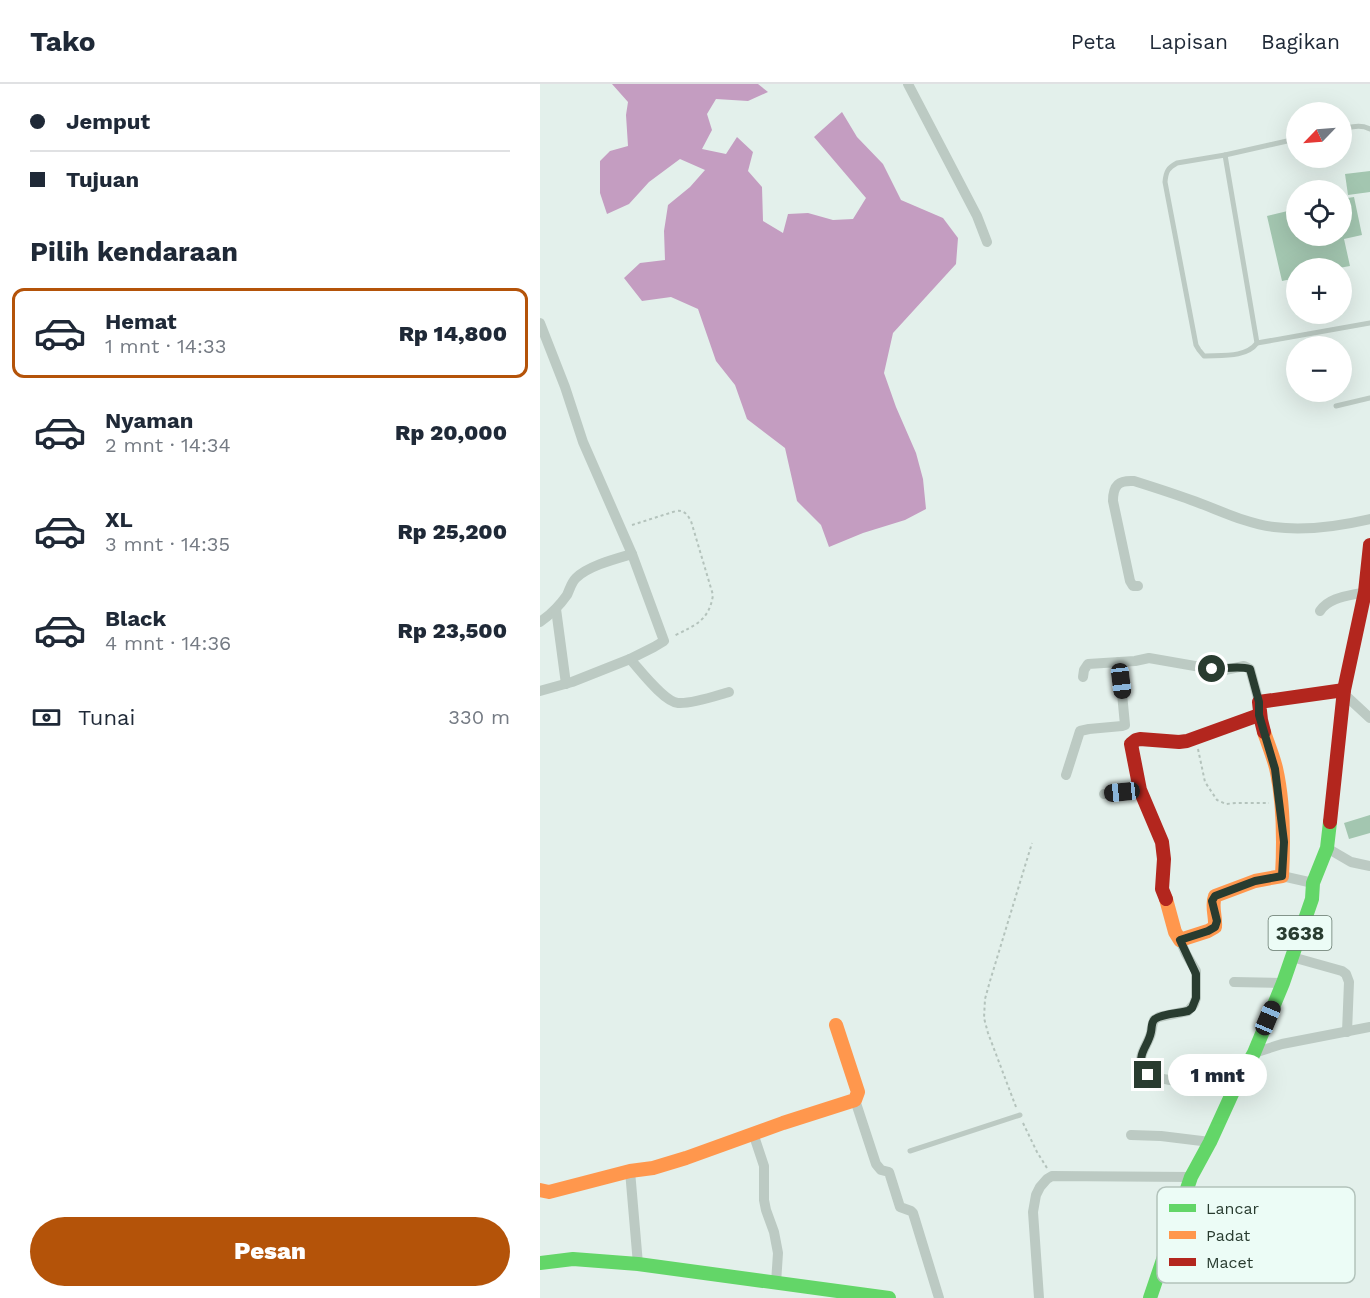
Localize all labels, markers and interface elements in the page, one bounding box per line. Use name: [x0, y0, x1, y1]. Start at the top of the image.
text: Tako: [30, 25, 95, 58]
text: Peta: [1071, 29, 1116, 54]
text: Lapisan: [1149, 29, 1228, 54]
text: Bagikan: [1261, 29, 1340, 54]
north arrow: [1286, 102, 1352, 168]
map controls: [1286, 102, 1352, 402]
text: Jemput: [66, 109, 150, 134]
text: Tujuan: [66, 167, 139, 192]
button: locate: [1286, 180, 1352, 246]
text: Pilih kendaraan: [30, 236, 238, 268]
button: +: [1286, 258, 1352, 324]
icon: car: [33, 306, 87, 360]
text: Hemat: [105, 309, 177, 334]
text: Rp 14,800: [399, 321, 507, 346]
text: 1 mnt · 14:33: [105, 334, 226, 358]
button: −: [1286, 336, 1352, 402]
icon: car: [33, 405, 87, 459]
text: Nyaman: [105, 408, 193, 433]
text: Rp 20,000: [395, 420, 507, 445]
text: 2 mnt · 14:34: [105, 433, 231, 457]
icon: car: [33, 504, 87, 558]
text: XL: [105, 507, 133, 532]
text: Rp 25,200: [398, 519, 507, 544]
text: 3 mnt · 14:35: [105, 532, 230, 556]
icon: car: [33, 603, 87, 657]
text: Black: [105, 606, 166, 631]
text: Rp 23,500: [398, 618, 507, 643]
text: 4 mnt · 14:36: [105, 631, 231, 655]
route start: [1198, 655, 1225, 682]
car: [1110, 662, 1132, 700]
icon: cash: [30, 701, 63, 734]
text: Tunai: [78, 705, 135, 730]
text: 330 m: [448, 705, 510, 729]
car: [1103, 781, 1141, 803]
road number: 3638: [1268, 916, 1332, 950]
car: [1253, 998, 1283, 1038]
callout: 1 mnt: [1169, 1054, 1268, 1096]
route end: [1134, 1061, 1161, 1088]
text: 1 mnt: [1190, 1063, 1245, 1087]
legend: [1157, 1187, 1355, 1283]
text: Lancar: [1206, 1199, 1260, 1218]
button: Pesan: [30, 1217, 510, 1286]
text: Padat: [1206, 1226, 1251, 1245]
text: Macet: [1206, 1253, 1254, 1272]

